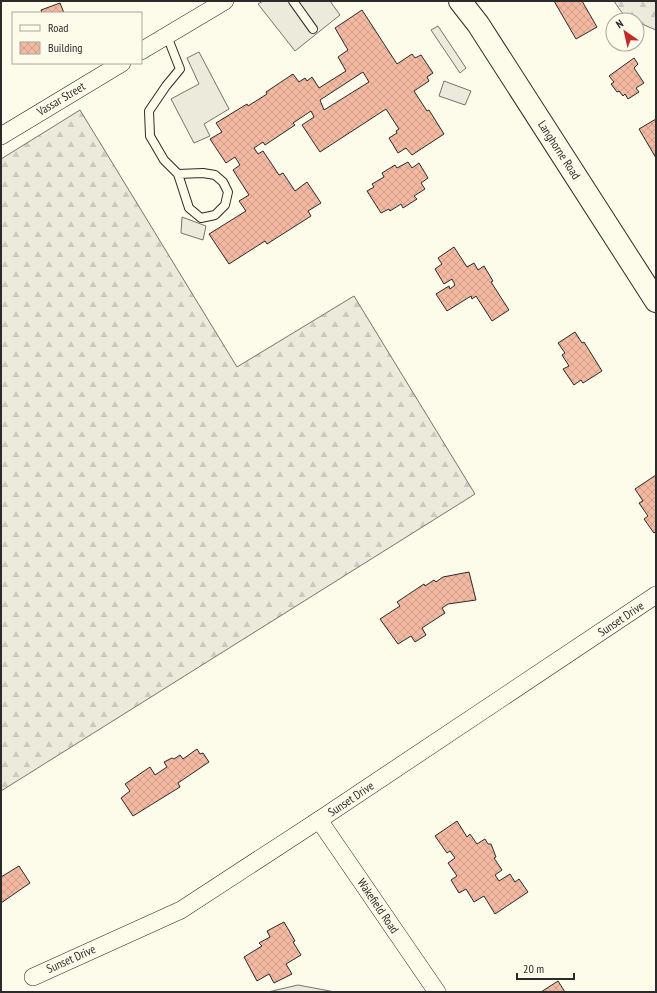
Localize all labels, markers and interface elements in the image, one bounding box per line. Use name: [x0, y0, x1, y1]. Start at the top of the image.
legend: [12, 12, 142, 64]
north arrow: [605, 12, 645, 52]
text: N: [613, 16, 626, 31]
text: Road: [48, 20, 68, 35]
text: Building: [48, 40, 83, 55]
street label: Vassar Street: [33, 78, 88, 119]
street label: Langhorne Road: [535, 118, 584, 182]
street label: Sunset Drive: [595, 598, 647, 639]
street label: Sunset Drive: [325, 778, 377, 819]
street label: Wakefield Road: [355, 875, 402, 936]
street label: Sunset Drive: [44, 941, 98, 976]
scale bar: [517, 955, 574, 981]
text: 20 m: [523, 961, 544, 976]

